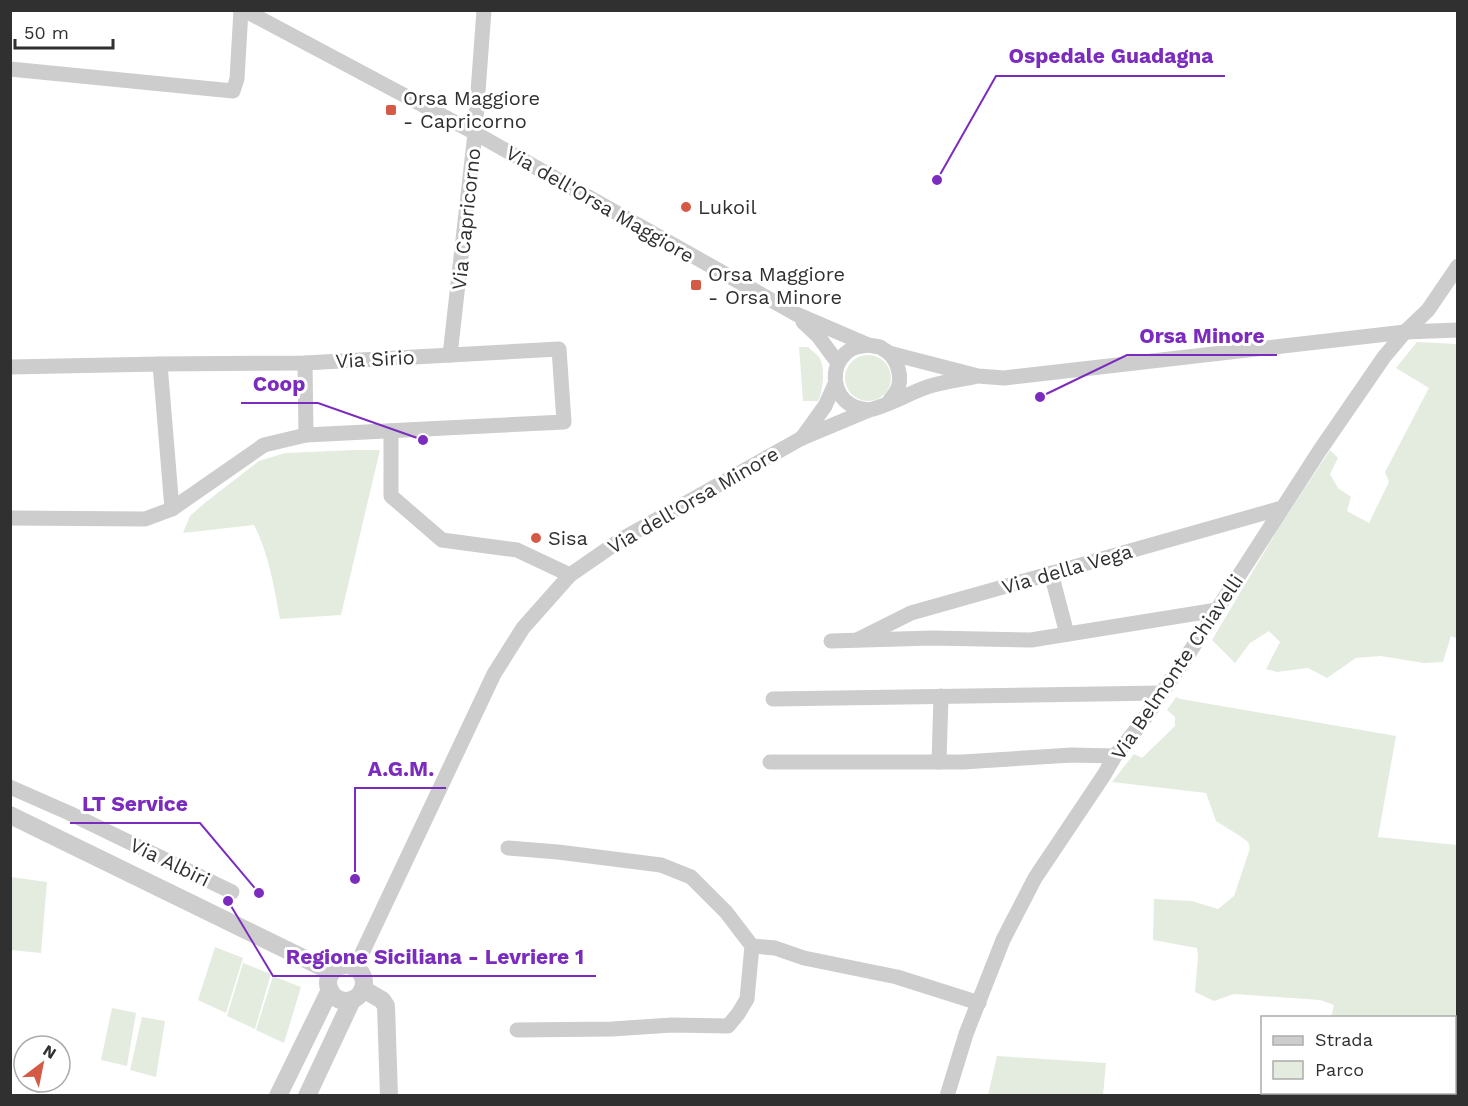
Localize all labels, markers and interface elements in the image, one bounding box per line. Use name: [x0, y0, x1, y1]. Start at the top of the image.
scale bar: [15, 12, 112, 50]
text: 50 m: [24, 22, 69, 43]
callout: Ospedale Guadagna: [996, 37, 1225, 76]
text: Ospedale Guadagna: [1009, 43, 1214, 68]
place label: Orsa Maggiore - Capricorno: [403, 86, 540, 133]
marker: Orsa Maggiore - Capricorno: [384, 103, 398, 117]
street label: Via dell'Orsa Maggiore: [502, 140, 698, 268]
street label: Via Capricorno: [447, 147, 485, 291]
place label: Lukoil: [698, 195, 757, 219]
marker: Lukoil: [679, 200, 693, 214]
place label: Orsa Maggiore - Orsa Minore: [708, 262, 845, 309]
marker: Orsa Maggiore - Orsa Minore: [689, 278, 703, 292]
callout: Orsa Minore: [1127, 316, 1277, 355]
text: Orsa Minore: [1139, 323, 1265, 348]
street label: Via Sirio: [335, 345, 415, 373]
callout: Coop: [241, 364, 318, 403]
text: Coop: [253, 371, 305, 396]
street label: Via dell'Orsa Minore: [603, 441, 783, 559]
place label: Sisa: [548, 526, 588, 550]
marker: Sisa: [529, 531, 543, 545]
street label: Via della Vega: [999, 539, 1135, 599]
street label: Via Belmonte Chiavelli: [1106, 570, 1248, 764]
callout: A.G.M.: [355, 749, 446, 788]
text: A.G.M.: [368, 756, 434, 781]
callout: LT Service: [70, 784, 200, 823]
text: LT Service: [82, 791, 188, 816]
street label: Via Albiri: [126, 832, 214, 892]
callout: Regione Siciliana - Levriere 1: [273, 937, 596, 976]
text: Regione Siciliana - Levriere 1: [286, 944, 584, 969]
legend: [1261, 1016, 1456, 1094]
text: Strada: [1315, 1029, 1373, 1050]
north arrow: [12, 1034, 72, 1094]
text: N: [40, 1041, 60, 1063]
text: Parco: [1315, 1059, 1364, 1080]

